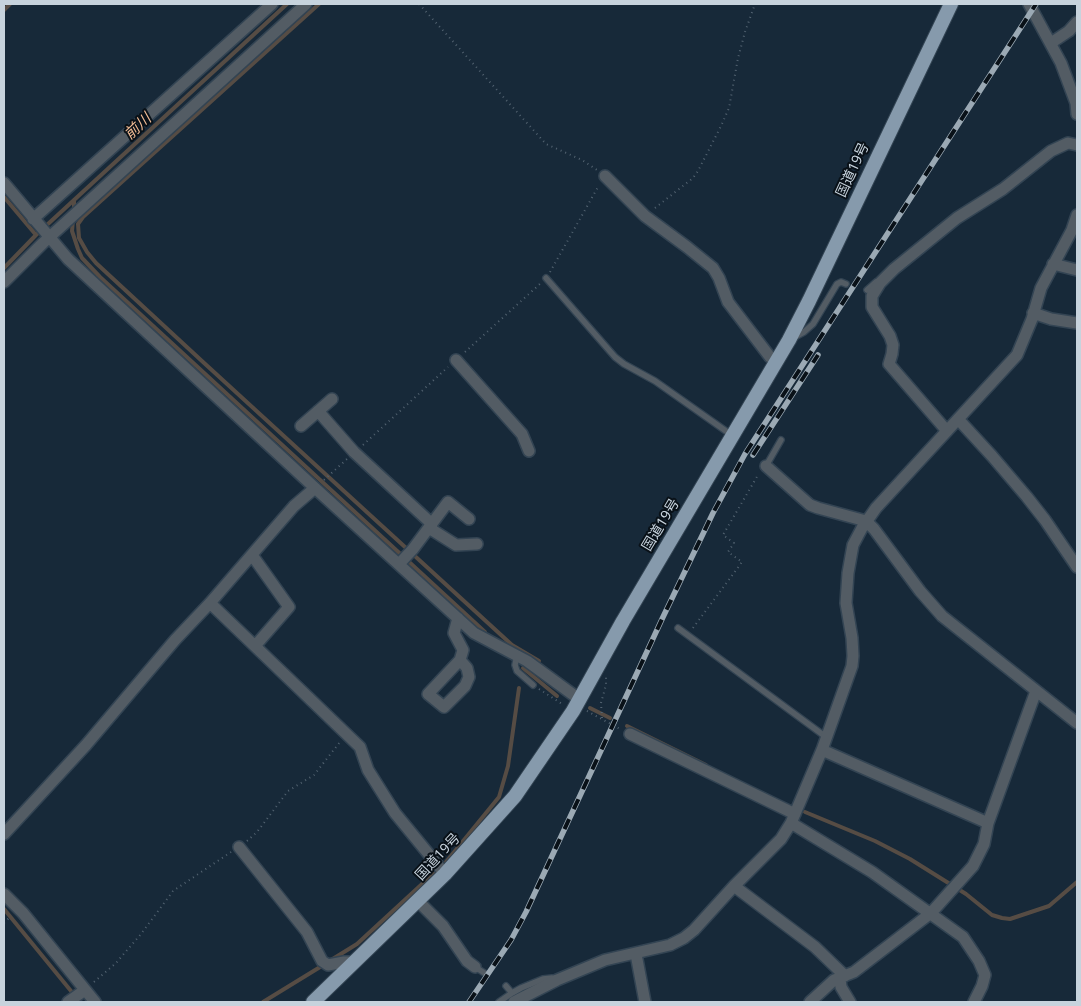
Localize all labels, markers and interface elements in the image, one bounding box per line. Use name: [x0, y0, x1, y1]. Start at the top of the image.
water label: 前川: [121, 110, 155, 144]
street label: 国道19号: [833, 140, 873, 200]
street label: 国道19号: [639, 496, 683, 554]
street label: 国道19号: [412, 830, 464, 884]

